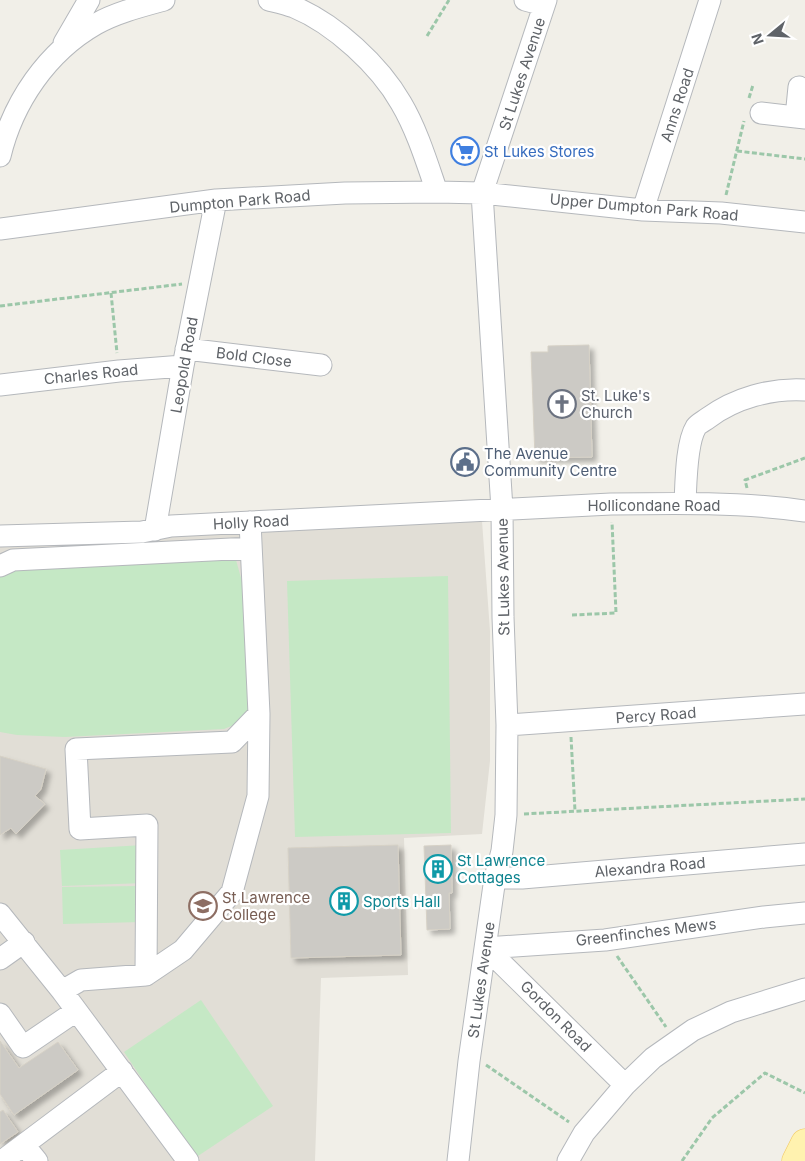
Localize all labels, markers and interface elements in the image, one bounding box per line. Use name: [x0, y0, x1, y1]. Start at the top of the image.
north arrow: [745, 10, 795, 60]
street label: St Lukes Avenue: [495, 15, 549, 133]
text: N: [747, 31, 767, 47]
street label: Anns Road: [656, 66, 698, 144]
supermarket icon: St Lukes Stores: [450, 136, 480, 166]
place label: St Lukes Stores: [484, 142, 594, 161]
street label: Dumpton Park Road: [169, 185, 311, 217]
street label: Upper Dumpton Park Road: [549, 189, 739, 225]
street label: Leopold Road: [166, 315, 202, 415]
street label: Bold Close: [215, 343, 293, 371]
street label: Charles Road: [43, 360, 139, 388]
place label: St. Luke's Church: [581, 386, 650, 422]
church icon: St. Luke's Church: [547, 389, 577, 419]
place label: The Avenue Community Centre: [484, 444, 617, 480]
public building icon: The Avenue Community Centre: [450, 447, 480, 477]
street label: Hollicondane Road: [587, 496, 721, 515]
street label: Holly Road: [212, 511, 290, 533]
street label: St Lukes Avenue: [492, 518, 514, 636]
street label: Percy Road: [615, 703, 697, 727]
place label: St Lawrence Cottages: [457, 851, 545, 887]
street label: Alexandra Road: [594, 853, 706, 881]
building icon: St Lawrence Cottages: [423, 854, 453, 884]
building icon: Sports Hall: [329, 886, 359, 916]
place label: St Lawrence College: [222, 888, 310, 924]
school or university icon: St Lawrence College: [188, 891, 218, 921]
place label: Sports Hall: [363, 892, 440, 911]
street label: Greenfinches Mews: [575, 914, 717, 950]
street label: St Lukes Avenue: [463, 920, 499, 1040]
street label: Gordon Road: [516, 976, 596, 1056]

